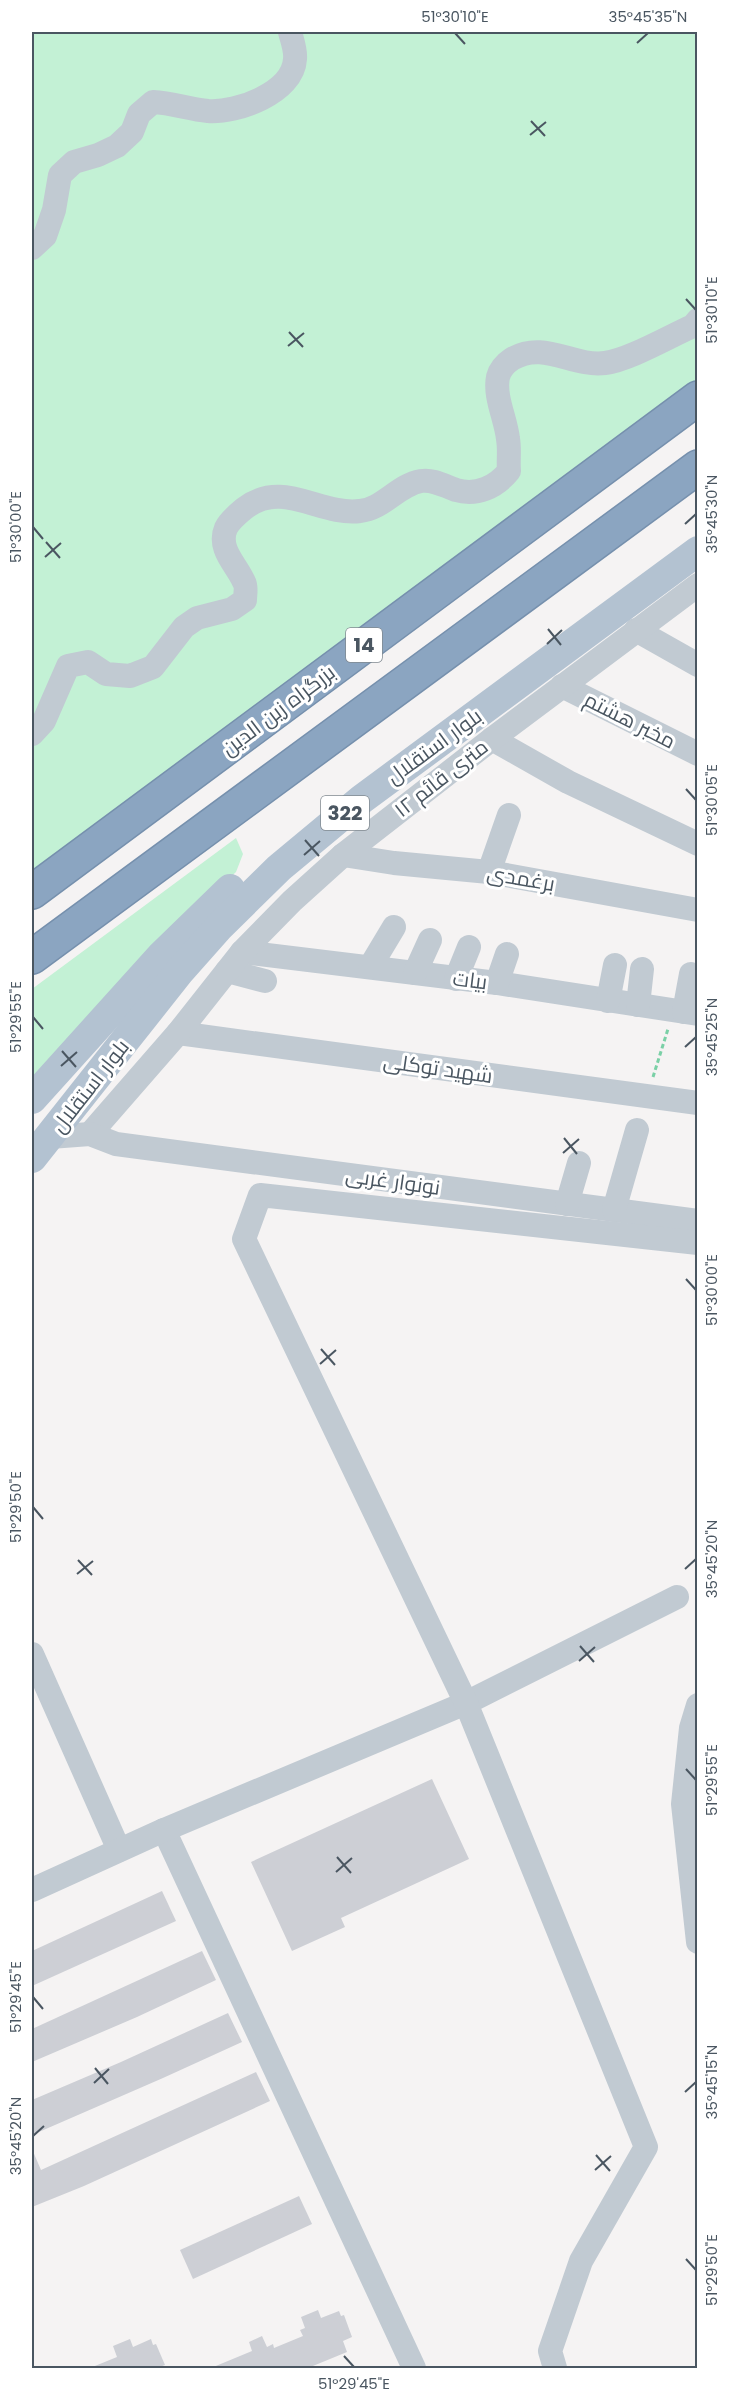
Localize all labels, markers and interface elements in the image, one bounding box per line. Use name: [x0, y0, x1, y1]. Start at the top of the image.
text: 51°30'10"E: [421, 6, 489, 27]
text: 35°45'35"N: [609, 6, 687, 27]
text: 51°30'10"E: [701, 276, 722, 344]
text: 35°45'30"N: [701, 475, 722, 553]
text: 51°30'00"E: [5, 491, 26, 563]
road number: 14: [346, 628, 382, 662]
street label: بزرگراه زین الدین: [215, 658, 341, 762]
street label: مخبر هشتم: [579, 685, 681, 755]
street label: بلوار استقلال: [380, 701, 488, 791]
street label: ۱۲ متری قائم: [388, 732, 494, 824]
text: 51°30'05"E: [701, 764, 722, 836]
road number: 322: [321, 796, 369, 830]
street label: برغمدی: [485, 858, 557, 898]
street label: بیات: [451, 964, 489, 996]
text: 51°29'55"E: [5, 981, 26, 1053]
text: 35°45'25"N: [701, 998, 722, 1076]
street label: بلوار استقلال: [44, 1033, 136, 1139]
street label: شهید توکلی: [381, 1046, 495, 1090]
street label: نونوار غربی: [344, 1160, 442, 1202]
text: 51°30'00"E: [701, 1254, 722, 1326]
text: 51°29'50"E: [5, 1471, 26, 1543]
text: 35°45'20"N: [701, 1520, 722, 1598]
text: 51°29'55"E: [701, 1744, 722, 1816]
text: 51°29'45"E: [5, 1961, 26, 2033]
text: 35°45'15"N: [701, 2045, 722, 2119]
text: 35°45'20"N: [5, 2097, 26, 2175]
text: 51°29'50"E: [701, 2234, 722, 2306]
text: 51°29'45"E: [318, 2373, 390, 2394]

